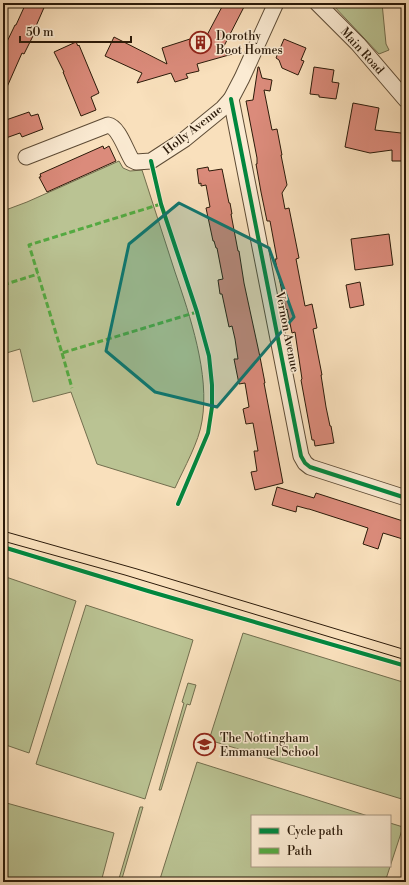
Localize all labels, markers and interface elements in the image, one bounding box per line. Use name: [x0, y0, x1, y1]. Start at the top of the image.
scale bar: [20, 18, 131, 44]
street label: Main Road: [337, 24, 387, 78]
text: 50 m: [26, 25, 54, 40]
place label: Dorothy Boot Homes: [215, 29, 283, 58]
building icon: Dorothy Boot Homes: [188, 30, 214, 56]
street label: Holly Avenue: [160, 102, 226, 158]
street label: Vernon Avenue: [272, 289, 302, 374]
place label: The Nottingham Emmanuel School: [220, 731, 319, 760]
school or university icon: The Nottingham Emmanuel School: [191, 732, 217, 758]
legend: [251, 815, 391, 867]
text: Cycle path: [287, 824, 343, 839]
text: Path: [287, 844, 312, 859]

